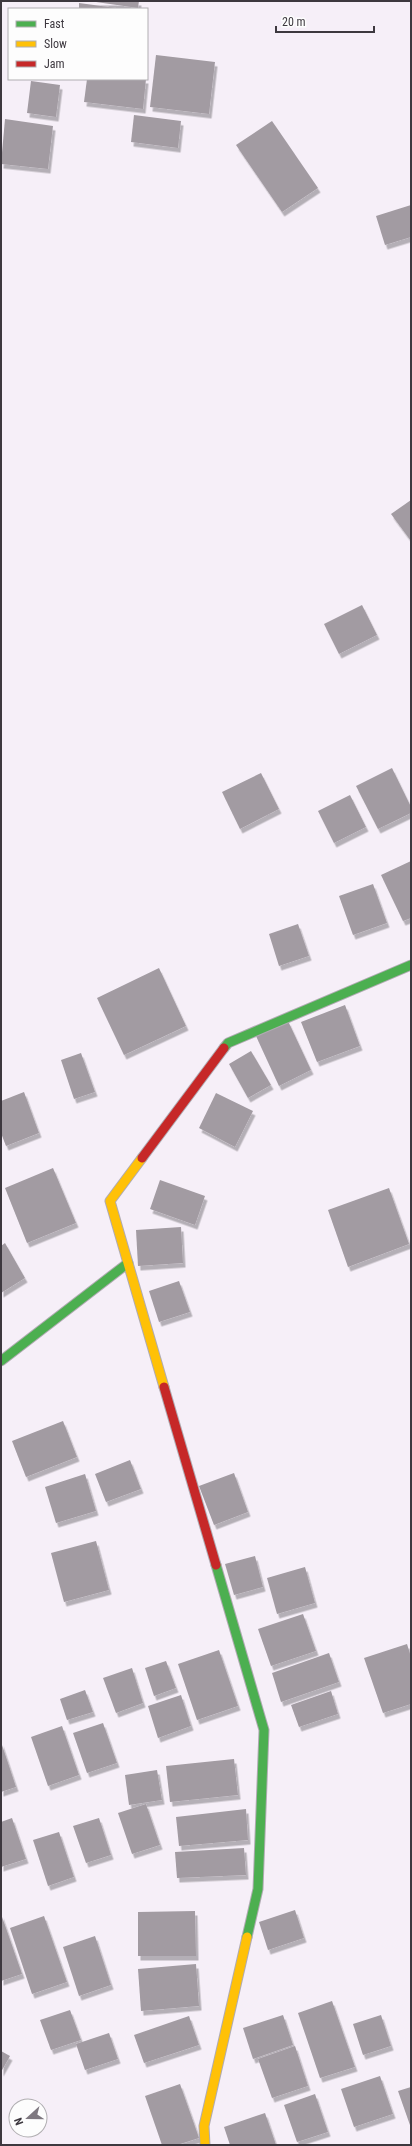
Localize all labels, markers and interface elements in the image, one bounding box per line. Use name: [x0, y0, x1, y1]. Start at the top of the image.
legend: [8, 8, 148, 80]
scale bar: [276, 8, 374, 34]
text: 20 m: [282, 15, 306, 29]
text: Fast: [44, 17, 65, 31]
text: Slow: [44, 37, 67, 51]
text: Jam: [44, 57, 65, 71]
north arrow: [8, 2098, 48, 2138]
text: N: [12, 2116, 26, 2127]

